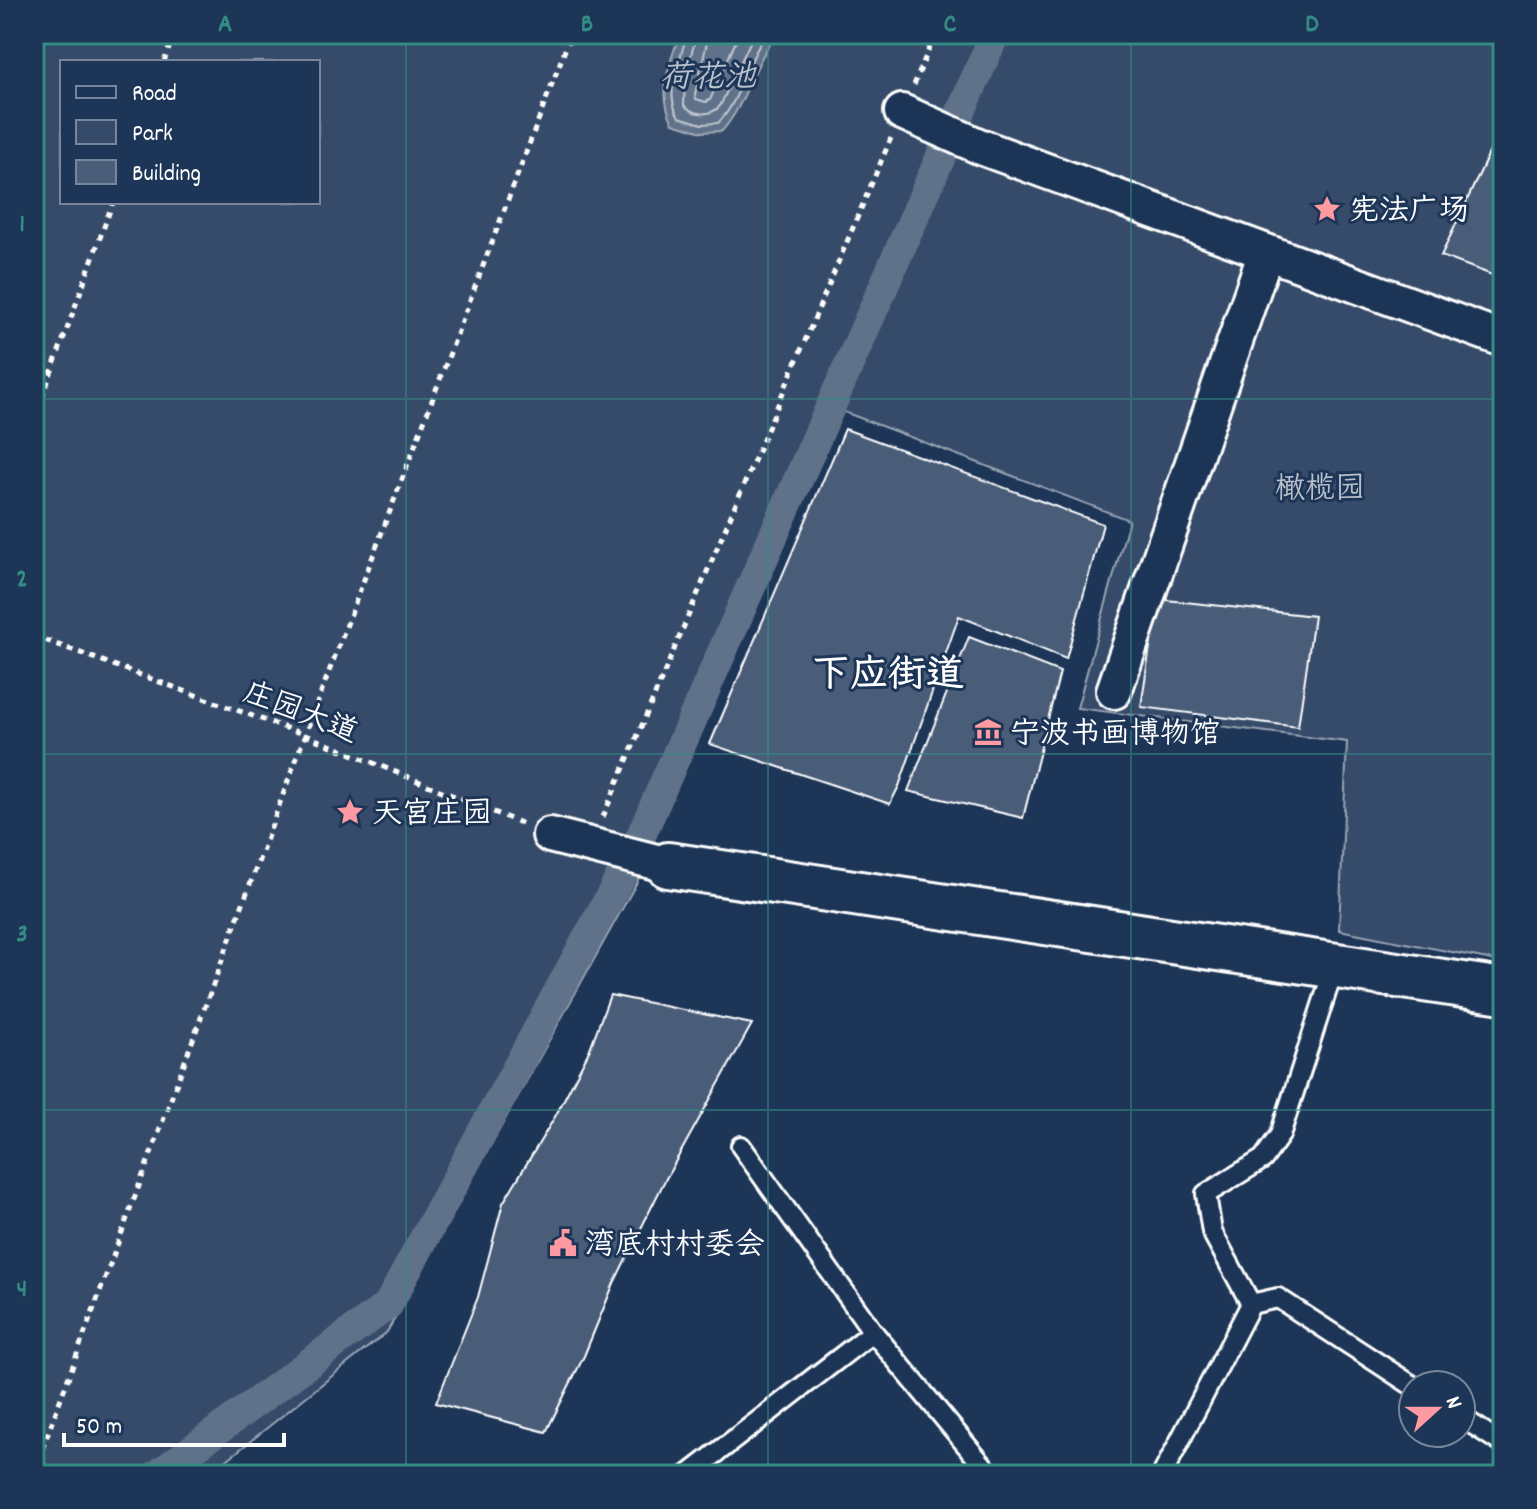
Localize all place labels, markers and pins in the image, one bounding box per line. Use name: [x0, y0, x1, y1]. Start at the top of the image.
place label: 宪法广场: [1349, 192, 1469, 235]
place icon: 宪法广场: [1312, 194, 1342, 224]
place label: 宁波书画博物馆: [1010, 715, 1220, 758]
museum icon: 宁波书画博物馆: [973, 717, 1003, 747]
place label: 天宫庄园: [372, 795, 492, 838]
place icon: 天宫庄园: [335, 797, 365, 827]
place label: 湾底村村委会: [585, 1226, 765, 1269]
public building icon: 湾底村村委会: [548, 1228, 578, 1258]

